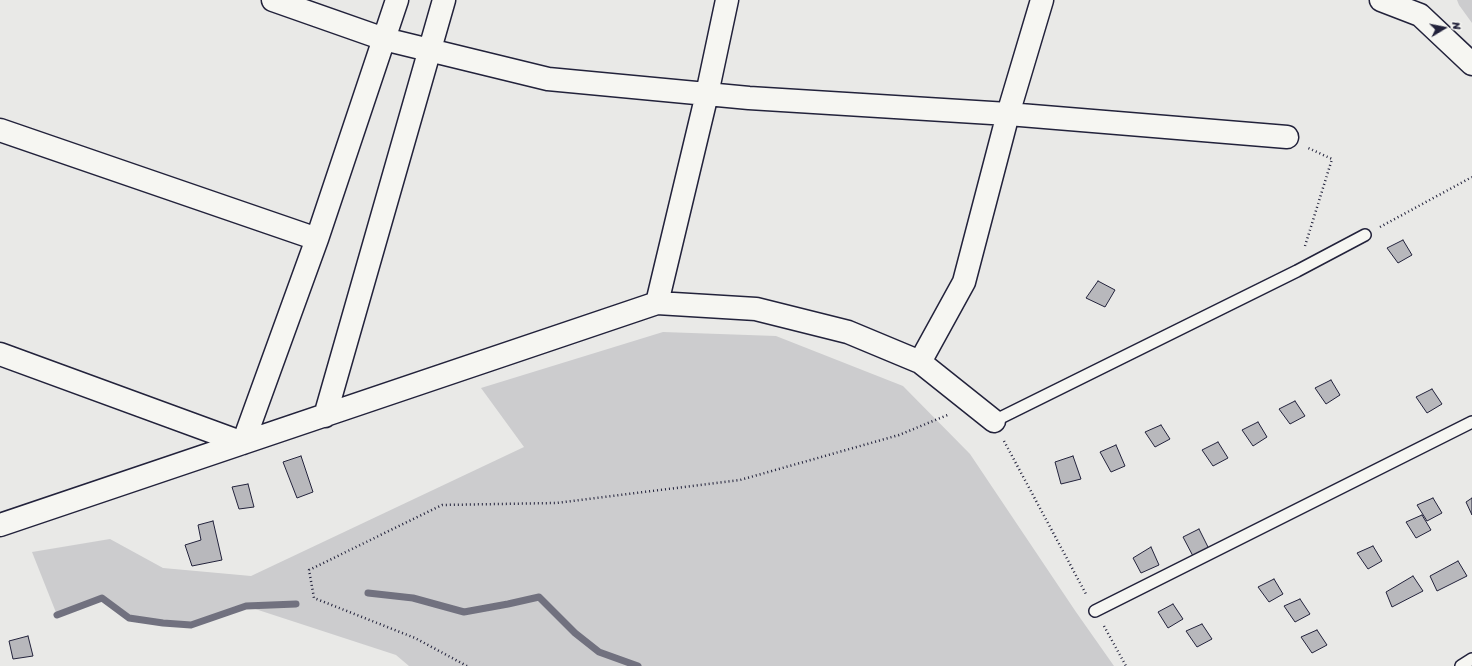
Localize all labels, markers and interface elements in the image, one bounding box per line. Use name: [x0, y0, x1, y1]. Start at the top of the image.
north arrow: [1424, 8, 1464, 48]
text: N: [1446, 20, 1466, 31]

